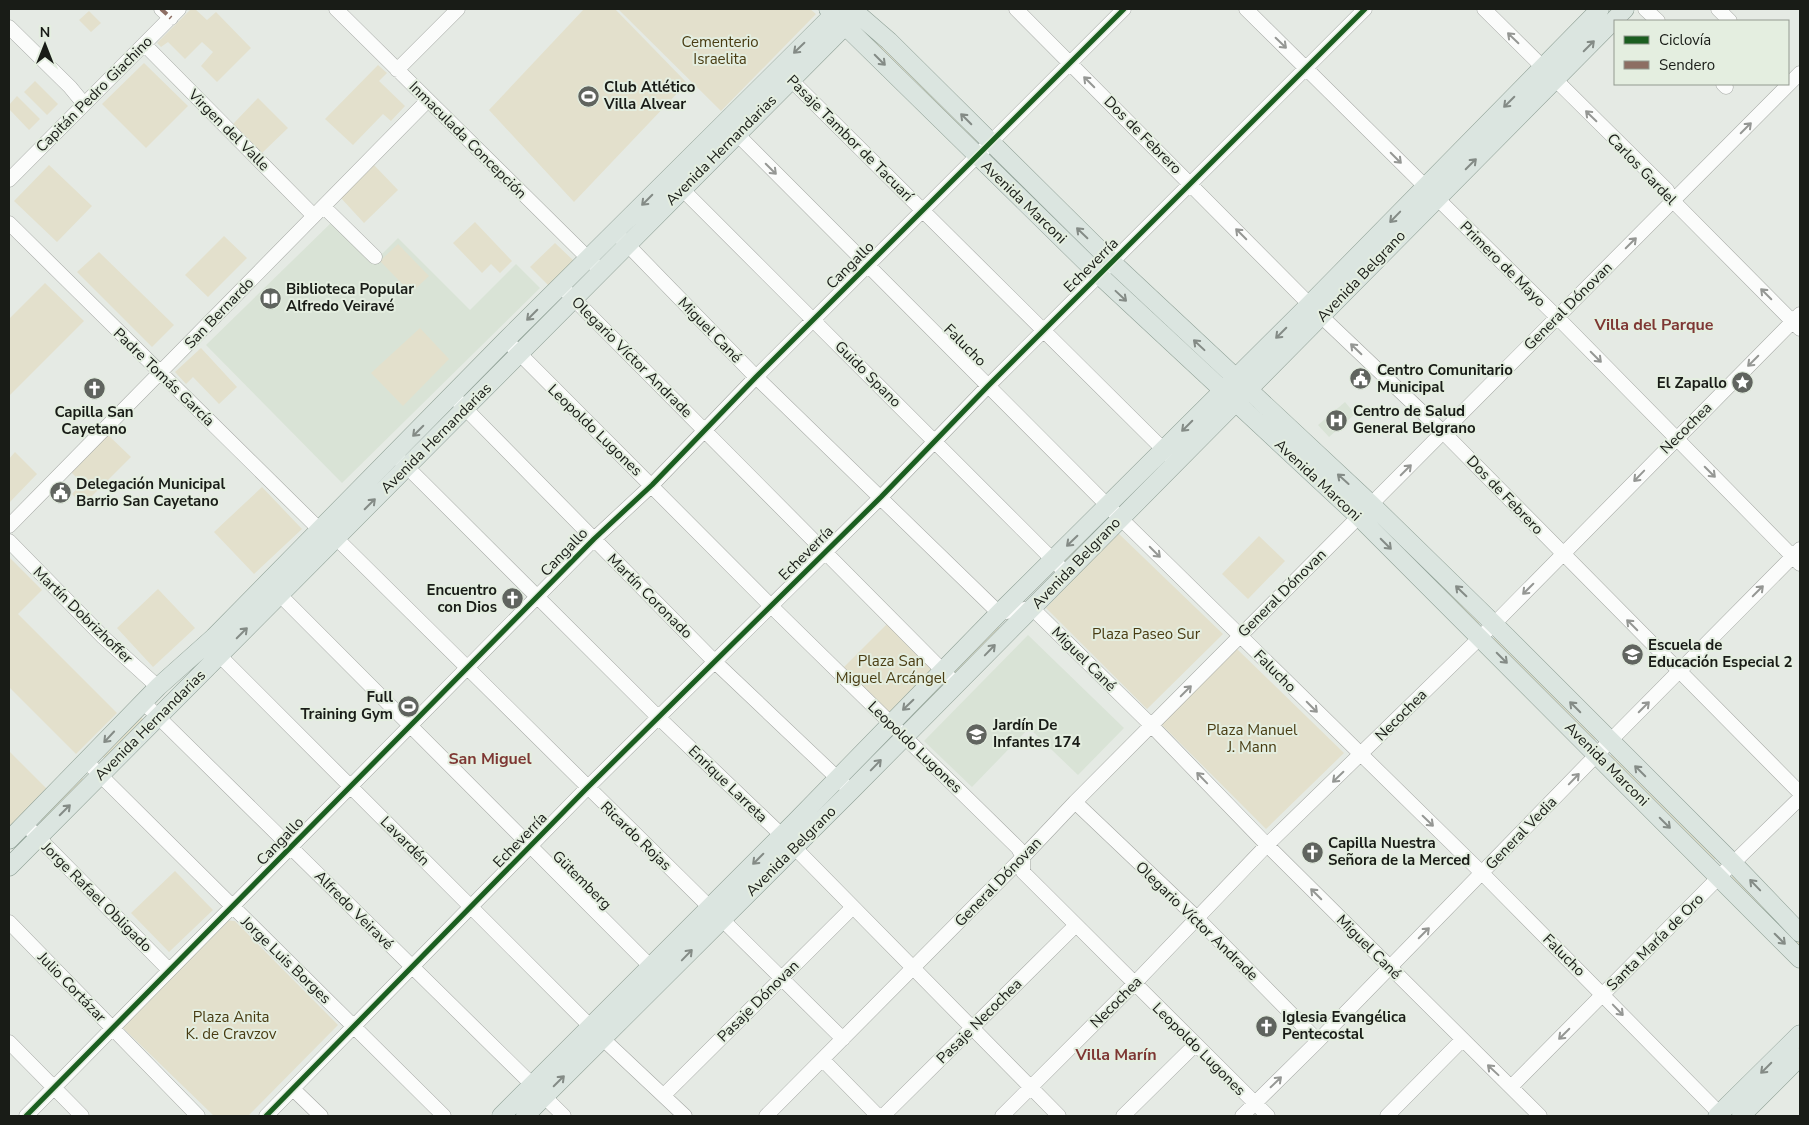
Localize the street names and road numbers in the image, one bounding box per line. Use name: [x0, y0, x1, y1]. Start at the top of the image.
street label: Capitán Pedro Giachino: [31, 31, 157, 157]
street label: Pasaje Tambor de Tacuarí: [782, 70, 919, 207]
street label: Inmaculada Concepción: [405, 77, 531, 203]
street label: Virgen del Valle: [183, 84, 274, 175]
street label: Avenida Hernandarias: [661, 90, 781, 210]
street label: Dos de Febrero: [1100, 92, 1186, 178]
street label: Carlos Gardel: [1603, 129, 1682, 210]
street label: Avenida Marconi: [977, 156, 1071, 248]
street label: Primero de Mayo: [1456, 217, 1550, 311]
street label: Avenida Belgrano: [1312, 226, 1410, 326]
street label: Echeverría: [1059, 233, 1123, 297]
street label: Cangallo: [822, 237, 878, 293]
street label: General Dónovan: [1519, 257, 1617, 355]
street label: San Bernardo: [180, 273, 258, 353]
street label: Olegario Víctor Andrade: [567, 292, 697, 422]
street label: Miguel Cané: [674, 293, 746, 367]
street label: Falucho: [939, 319, 991, 371]
street label: Padre Tomás García: [109, 323, 219, 431]
street label: Guido Spano: [830, 336, 906, 412]
street label: Avenida Hernandarias: [376, 378, 496, 498]
street label: Leopoldo Lugones: [543, 380, 647, 480]
street label: Necochea: [1656, 398, 1716, 458]
street label: Avenida Marconi: [1270, 435, 1366, 525]
street label: Dos de Febrero: [1462, 451, 1548, 539]
street label: Avenida Belgrano: [1027, 513, 1125, 613]
street label: Echeverría: [774, 521, 838, 585]
street label: Cangallo: [536, 523, 592, 581]
street label: General Dónovan: [1233, 544, 1331, 642]
street label: Martín Coronado: [603, 549, 697, 643]
street label: Martín Dobrizhoffer: [29, 562, 138, 668]
street label: Miguel Cané: [1047, 622, 1121, 696]
street label: Falucho: [1249, 645, 1301, 697]
street label: Avenida Hernandarias: [90, 665, 210, 785]
street label: Necochea: [1371, 685, 1431, 745]
street label: Leopoldo Lugones: [863, 697, 967, 797]
street label: Avenida Marconi: [1560, 717, 1654, 811]
street label: Enrique Larreta: [684, 741, 772, 827]
street label: General Vedia: [1481, 792, 1561, 874]
street label: Ricardo Rojas: [596, 797, 676, 875]
street label: Avenida Belgrano: [741, 801, 841, 901]
street label: Echeverría: [489, 808, 551, 872]
street label: Cangallo: [252, 812, 308, 870]
street label: Lavardén: [376, 812, 434, 870]
street label: General Dónovan: [950, 833, 1046, 931]
street label: Jorge Rafael Obligado: [37, 837, 156, 956]
street label: Gütemberg: [548, 846, 616, 914]
street label: Olegario Víctor Andrade: [1131, 857, 1263, 985]
street label: Alfredo Veiravé: [310, 866, 398, 954]
street label: Santa María de Oro: [1602, 889, 1708, 995]
street label: Miguel Cané: [1332, 910, 1406, 984]
street label: Jorge Luis Borges: [236, 911, 335, 1008]
street label: Falucho: [1538, 929, 1590, 981]
street label: Julio Cortázar: [33, 947, 111, 1027]
street label: Pasaje Dónovan: [713, 956, 803, 1046]
street label: Necochea: [1086, 972, 1146, 1032]
street label: Pasaje Necochea: [932, 974, 1026, 1068]
street label: Leopoldo Lugones: [1148, 998, 1250, 1100]

